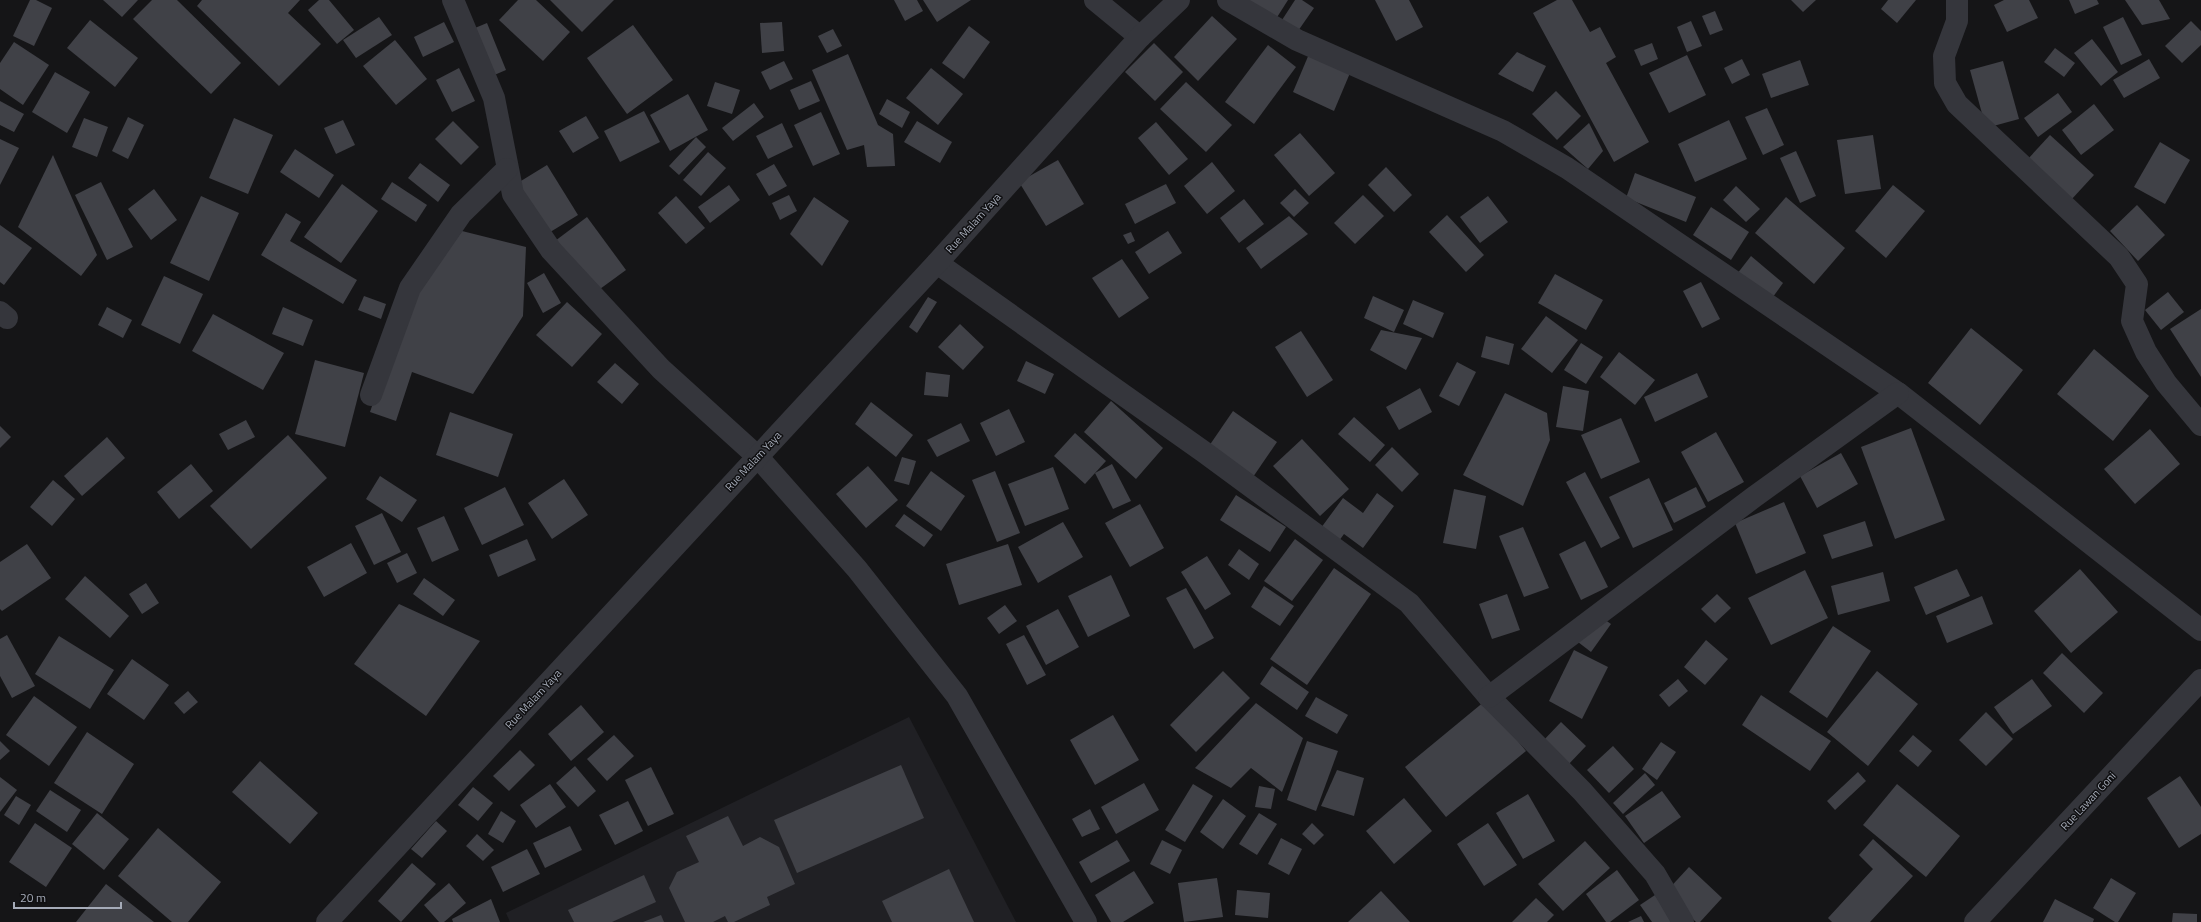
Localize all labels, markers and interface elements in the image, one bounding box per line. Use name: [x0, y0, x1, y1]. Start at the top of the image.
street label: Rue Malam Yaya: [942, 189, 1005, 257]
street label: Rue Malam Yaya: [721, 427, 785, 494]
street label: Rue Malam Yaya: [501, 665, 565, 732]
street label: Rue Lawan Goni: [2057, 768, 2119, 834]
scale bar: [14, 884, 121, 910]
text: 20 m: [20, 888, 46, 907]

